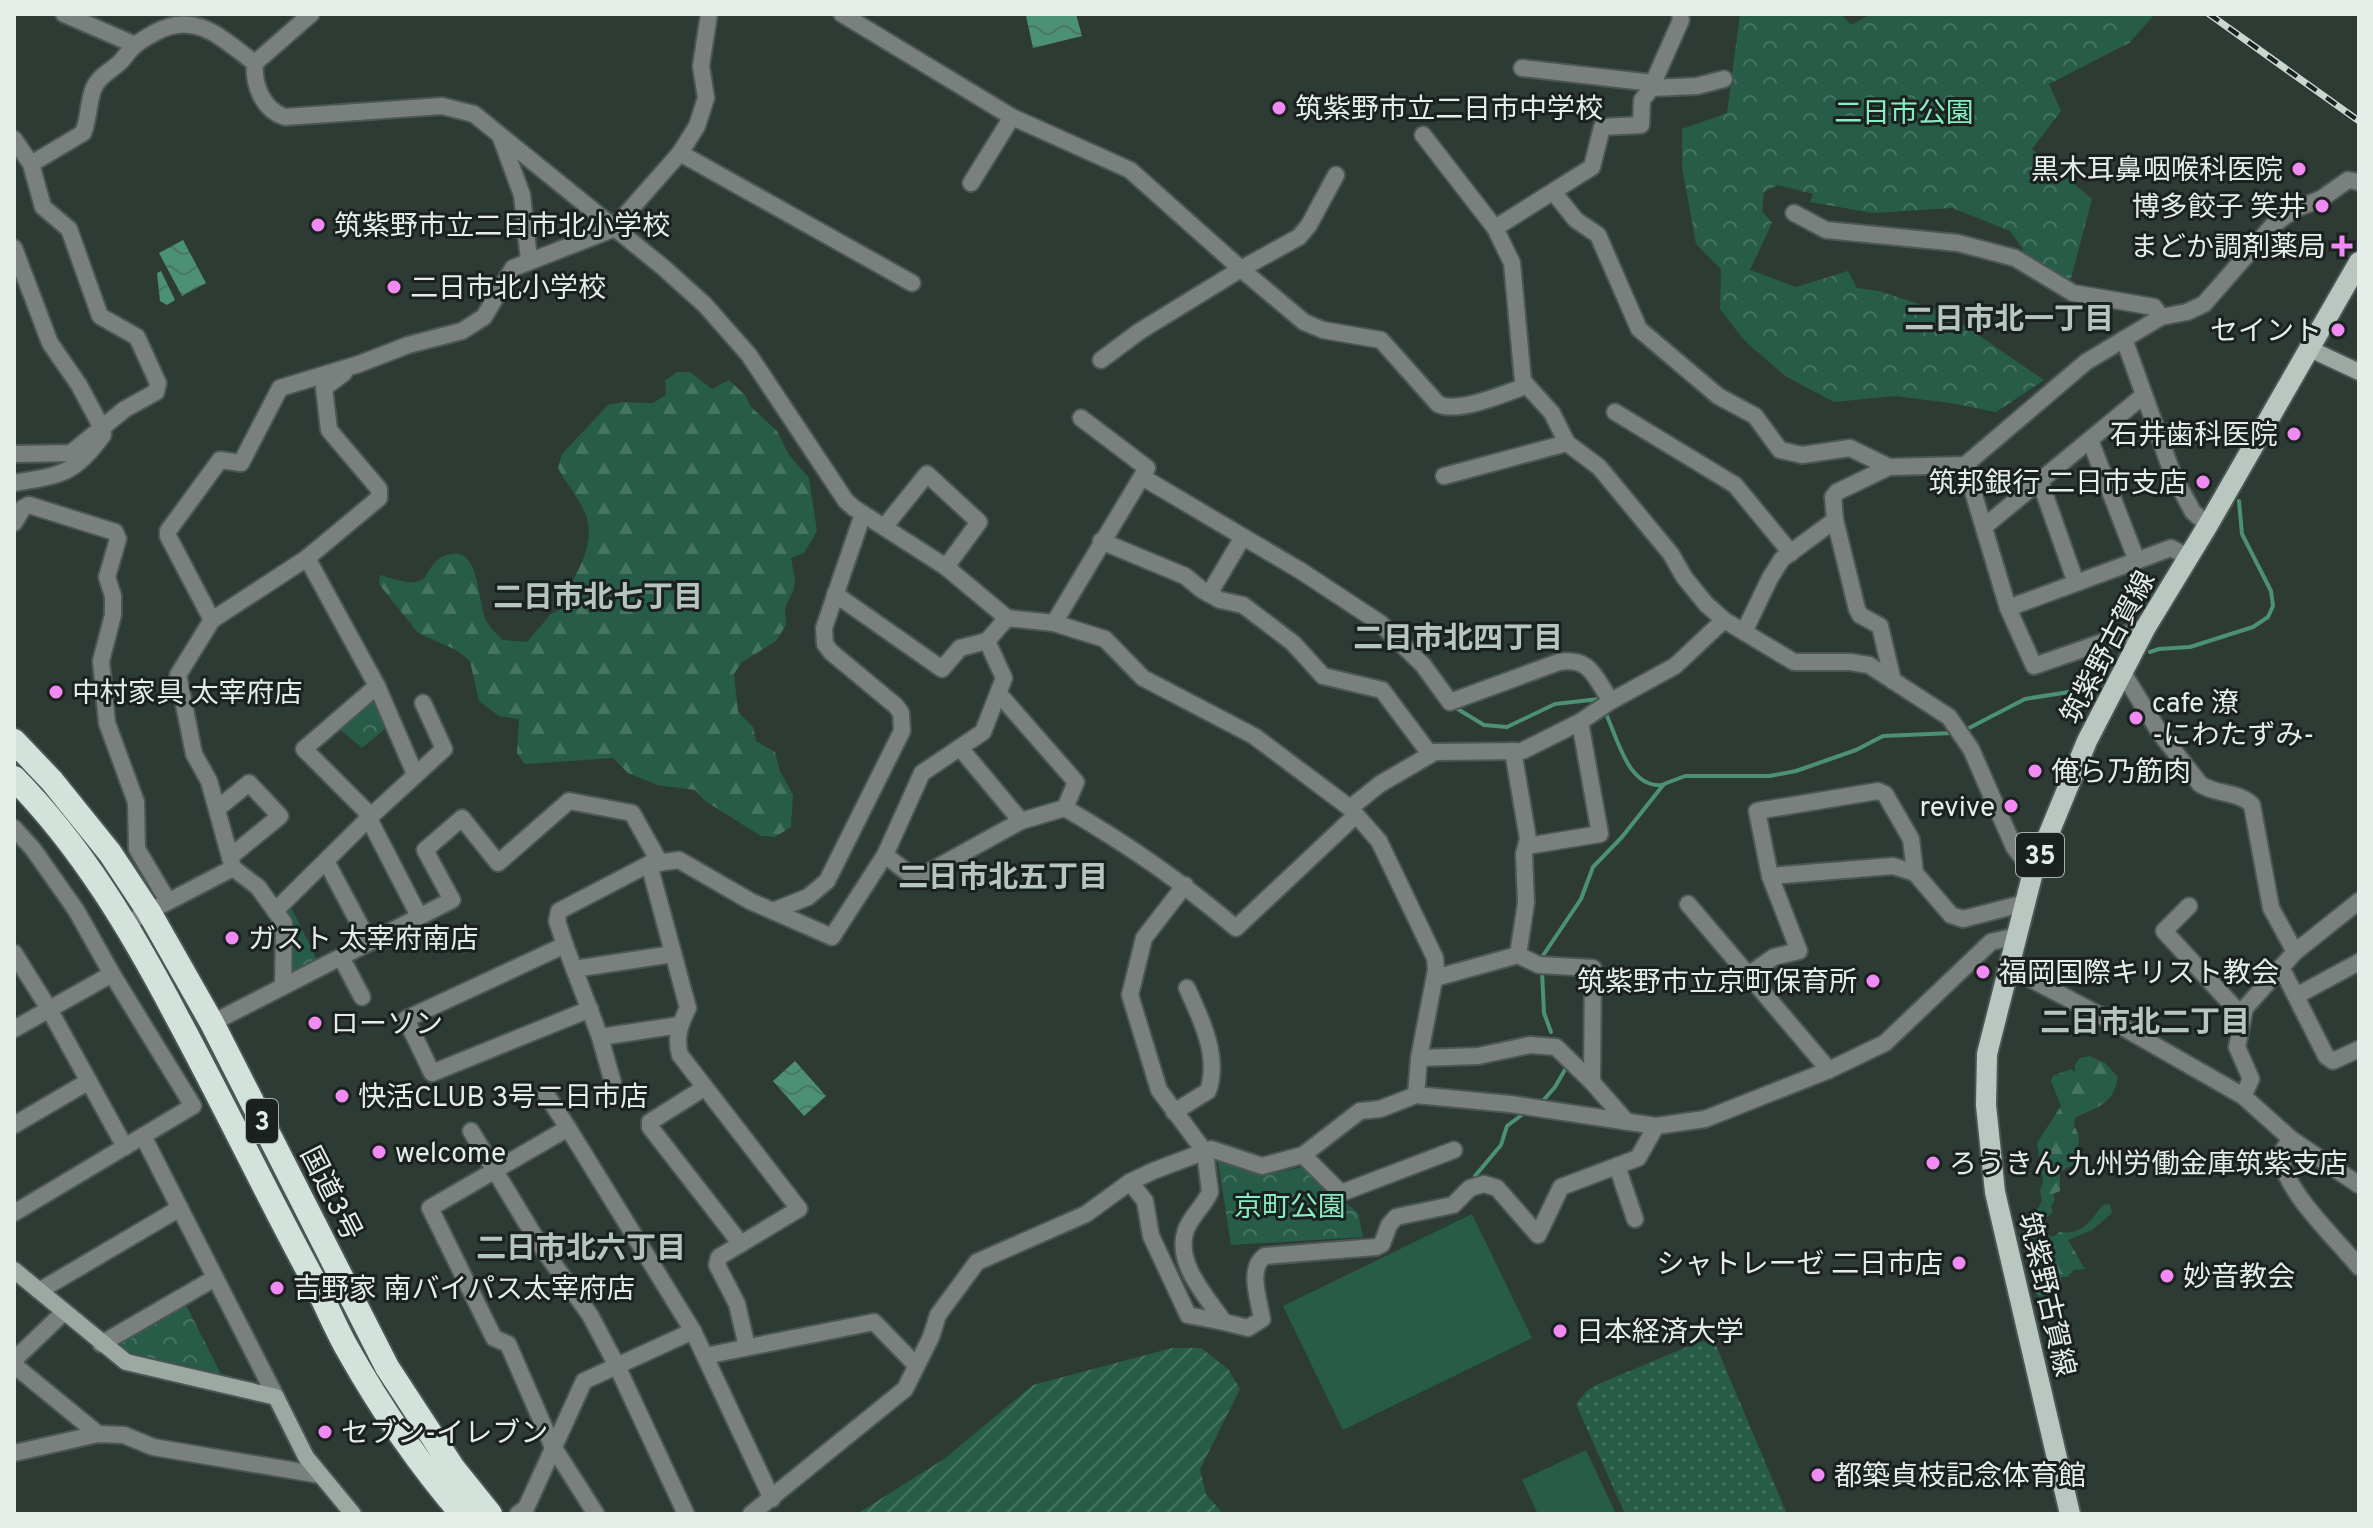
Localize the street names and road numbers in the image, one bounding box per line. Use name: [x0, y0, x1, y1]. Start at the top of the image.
street label: 筑紫野古賀線: [2054, 566, 2165, 731]
road number: 35: [2016, 833, 2064, 877]
road number: 3: [246, 1099, 278, 1143]
street label: 国道3号: [290, 1141, 368, 1247]
street label: 筑紫野古賀線: [2009, 1209, 2082, 1381]

